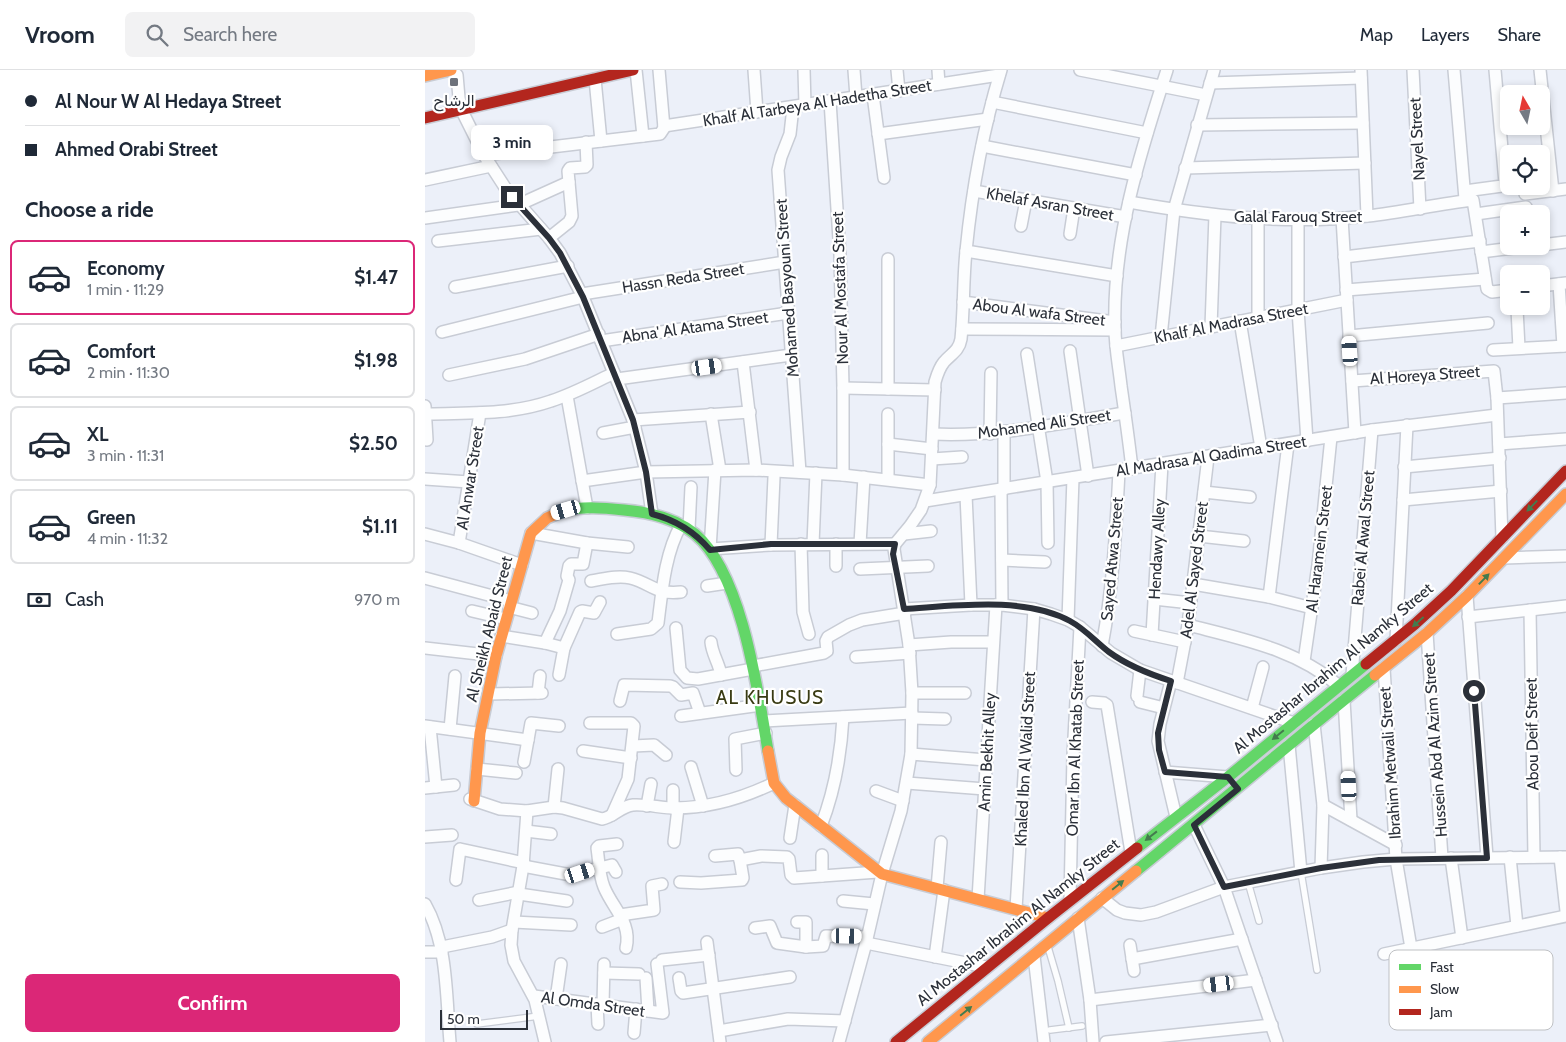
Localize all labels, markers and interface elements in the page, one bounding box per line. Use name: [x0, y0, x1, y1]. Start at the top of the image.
search box: [125, 12, 475, 57]
text: Vroom: [25, 20, 95, 49]
icon: search: [143, 21, 171, 49]
text: Search here: [183, 23, 277, 46]
text: Map: [1360, 24, 1393, 46]
text: Layers: [1421, 24, 1470, 46]
text: Share: [1498, 24, 1541, 46]
street label: Khalf Al Tarbeya Al Hadetha Street: [701, 75, 933, 130]
marker: الرشاح: [448, 76, 460, 88]
north arrow: [1500, 85, 1550, 135]
map controls: [1500, 85, 1550, 315]
text: Al Nour W Al Hedaya Street: [55, 90, 281, 113]
place label: الرشاح: [434, 91, 474, 112]
street label: Nayel Street: [1405, 96, 1429, 181]
callout: 3 min: [471, 124, 553, 160]
text: 3 min: [493, 133, 531, 152]
text: Ahmed Orabi Street: [55, 138, 218, 161]
button: locate: [1500, 145, 1550, 195]
street label: Khelaf Asran Street: [985, 183, 1116, 225]
route end: [501, 186, 523, 208]
text: Choose a ride: [25, 196, 154, 223]
street label: Mohamed Basyouni Street: [771, 198, 803, 378]
button: +: [1500, 205, 1550, 255]
street label: Galal Farouq Street: [1234, 207, 1363, 226]
street label: Nour Al Mostafa Street: [828, 211, 852, 365]
icon: car: [27, 255, 72, 300]
text: Economy: [87, 257, 165, 280]
street label: Hassn Reda Street: [621, 259, 746, 297]
button: −: [1500, 265, 1550, 315]
text: $1.47: [354, 266, 398, 289]
text: 1 min · 11:29: [87, 280, 164, 299]
street label: Abou Al wafa Street: [972, 294, 1107, 330]
street label: Khalf Al Madrasa Street: [1152, 299, 1310, 347]
street label: Abna' Al Atama Street: [621, 307, 770, 347]
car: [1341, 336, 1358, 366]
icon: car: [27, 338, 72, 383]
text: Comfort: [87, 340, 156, 363]
text: $1.98: [354, 349, 398, 372]
car: [691, 357, 722, 377]
street label: Al Horeya Street: [1369, 362, 1481, 388]
text: 2 min · 11:30: [87, 363, 170, 382]
street label: Mohamed Ali Street: [976, 405, 1112, 443]
icon: car: [27, 421, 72, 466]
text: XL: [87, 423, 108, 446]
street label: Al Anwar Street: [452, 424, 488, 531]
street label: Al Madrasa Al Qadima Street: [1114, 431, 1308, 480]
text: $2.50: [349, 432, 398, 455]
text: 3 min · 11:31: [87, 446, 164, 465]
street label: Rabei Al Awal Street: [1348, 469, 1378, 606]
street label: Al Haramein Street: [1302, 484, 1336, 614]
street label: Sayed Atwa Street: [1097, 496, 1127, 622]
street label: Hendawy Alley: [1145, 498, 1169, 600]
car: [549, 499, 582, 521]
street label: Adel Al Sayed Street: [1176, 500, 1212, 639]
one-way arrow: [1526, 500, 1538, 512]
icon: car: [27, 504, 72, 549]
text: Green: [87, 506, 136, 529]
text: $1.11: [362, 515, 398, 538]
text: 4 min · 11:32: [87, 529, 168, 548]
street label: Al Sheikh Abaid Street: [462, 554, 516, 704]
one-way arrow: [1478, 573, 1490, 585]
street label: Al Mostashar Ibrahim Al Namky Street: [1229, 578, 1437, 757]
icon: cash: [25, 586, 53, 614]
text: Cash: [65, 588, 104, 611]
text: 970 m: [354, 590, 400, 609]
one-way arrow: [1411, 616, 1424, 627]
street label: Hussein Abd Al Azim Street: [1419, 652, 1451, 838]
street label: Omar Ibn Al Khatab Street: [1062, 659, 1088, 837]
street label: Khaled Ibn Al Walid Street: [1011, 670, 1039, 847]
street label: Abou Deif Street: [1522, 677, 1542, 790]
route start: [1463, 680, 1485, 702]
district label: AL KHUSUS: [716, 686, 824, 709]
street label: Ibrahim Metwali Street: [1375, 686, 1405, 840]
street label: Amin Bekhit Alley: [974, 692, 1000, 812]
one-way arrow: [1272, 730, 1285, 741]
car: [1340, 771, 1357, 801]
one-way arrow: [1145, 831, 1158, 842]
street label: Al Mostashar Ibrahim Al Namky Street: [913, 834, 1124, 1010]
car: [563, 861, 596, 885]
one-way arrow: [1111, 880, 1125, 890]
car: [831, 928, 862, 944]
legend: [1389, 950, 1553, 1030]
text: Fast: [1430, 958, 1454, 976]
button: Confirm: [25, 974, 400, 1032]
car: [1203, 975, 1234, 993]
text: Slow: [1430, 980, 1459, 998]
street label: Al Omda Street: [540, 987, 647, 1021]
text: Jam: [1429, 1003, 1452, 1021]
one-way arrow: [959, 1006, 972, 1017]
scale bar: [440, 1007, 527, 1030]
text: 50 m: [447, 1010, 480, 1028]

